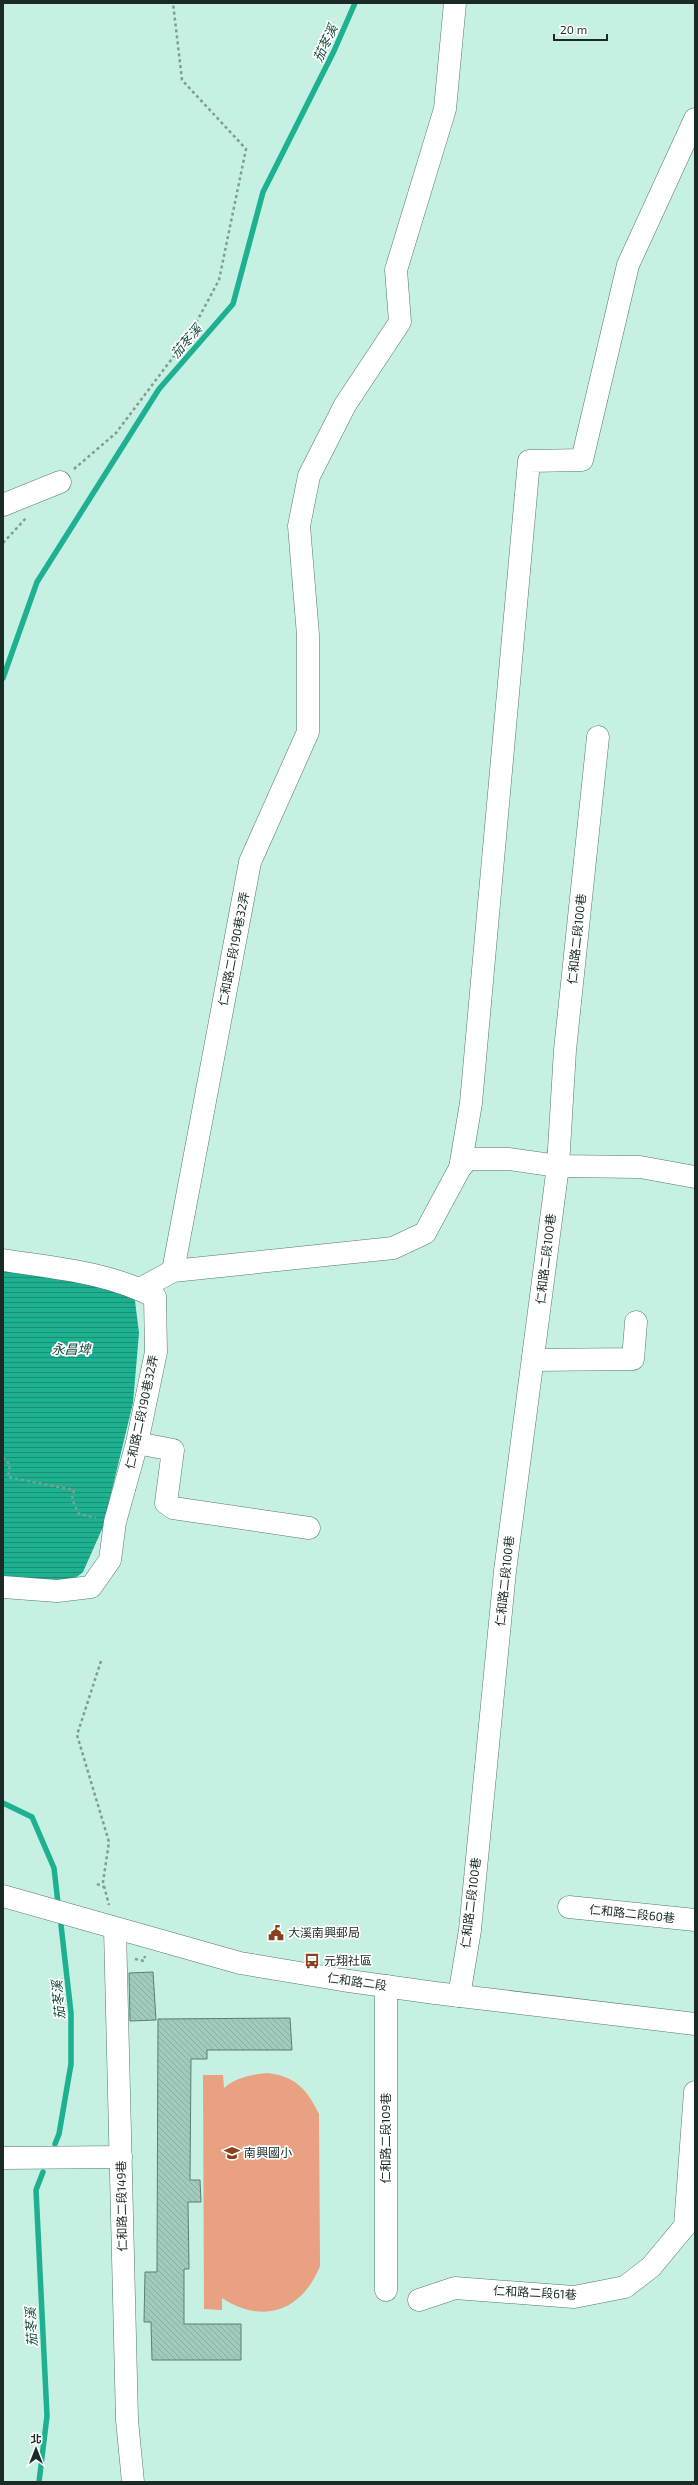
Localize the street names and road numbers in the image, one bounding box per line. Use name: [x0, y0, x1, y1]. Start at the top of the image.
street label: 仁和路二段190巷32弄: [215, 890, 251, 1007]
street label: 仁和路二段100巷: [564, 893, 588, 985]
street label: 仁和路二段100巷: [532, 1213, 558, 1305]
street label: 仁和路二段190巷32弄: [122, 1353, 160, 1470]
street label: 仁和路二段100巷: [492, 1535, 516, 1627]
street label: 仁和路二段100巷: [457, 1857, 483, 1949]
street label: 仁和路二段60巷: [589, 1902, 676, 1924]
street label: 仁和路二段: [326, 1970, 388, 1992]
street label: 仁和路二段109巷: [378, 2093, 392, 2183]
street label: 仁和路二段149巷: [113, 2160, 129, 2252]
street label: 仁和路二段61巷: [493, 2283, 577, 2301]

